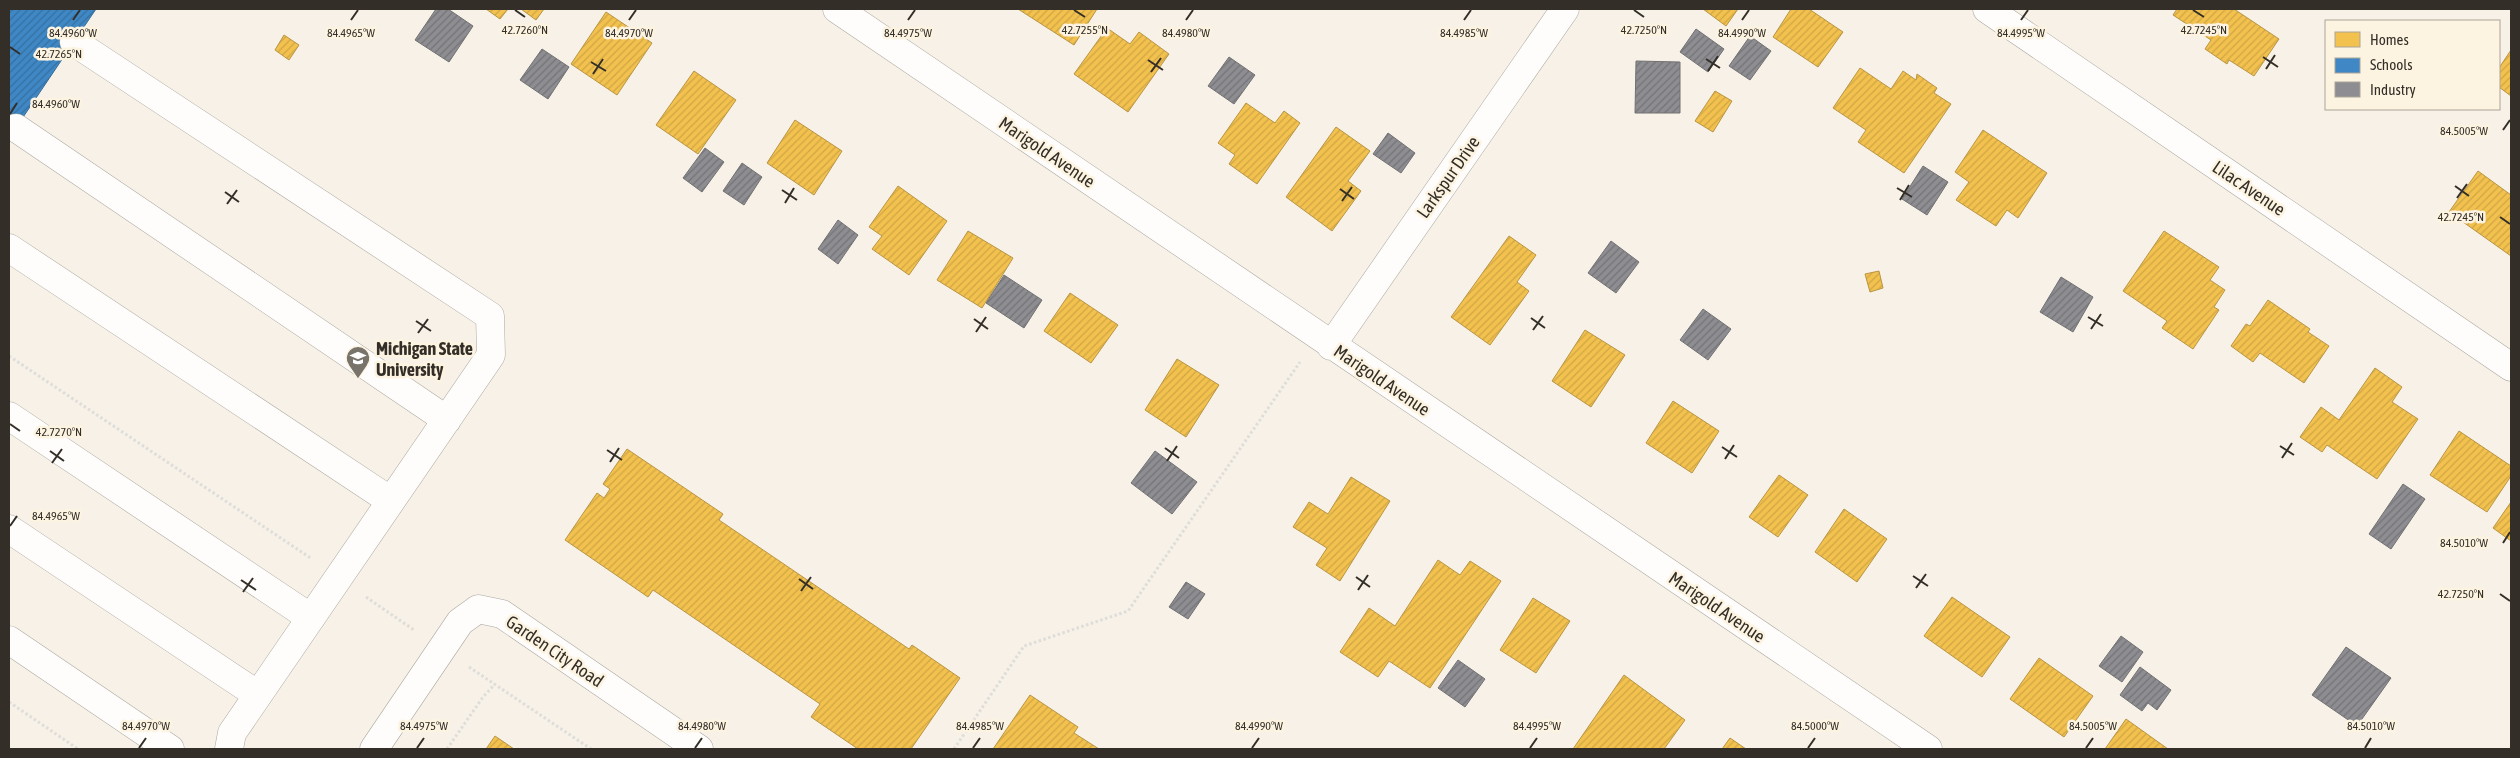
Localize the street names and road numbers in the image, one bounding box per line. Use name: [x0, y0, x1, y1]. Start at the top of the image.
street label: Marigold Avenue: [995, 112, 1099, 192]
street label: Larkspur Drive: [1412, 132, 1484, 222]
street label: Lilac Avenue: [2209, 156, 2289, 220]
street label: Marigold Avenue: [1330, 340, 1434, 420]
street label: Marigold Avenue: [1665, 567, 1769, 647]
street label: Garden City Road: [502, 611, 608, 691]

